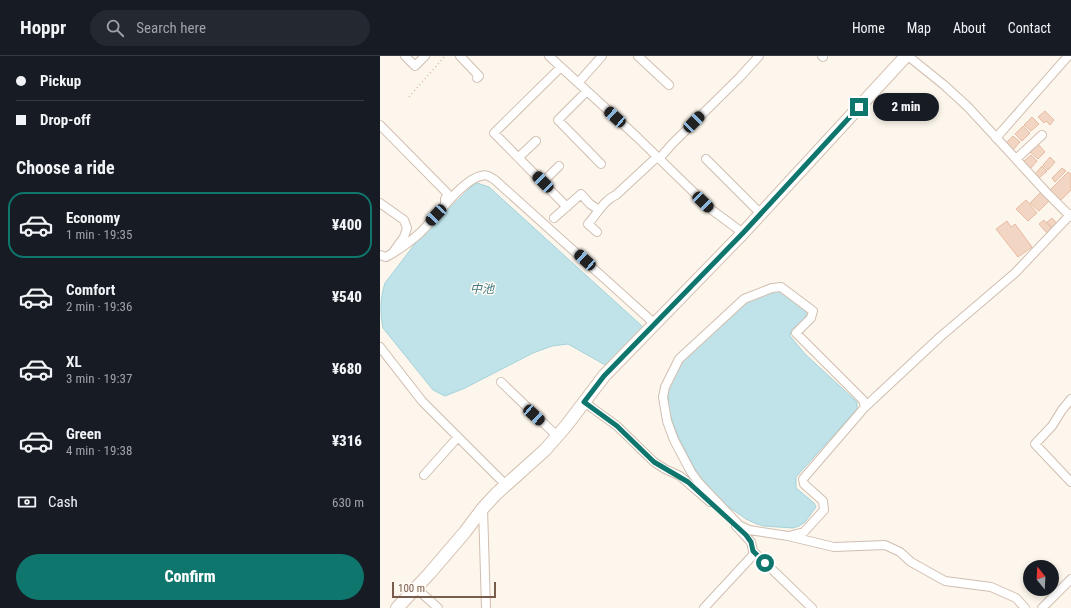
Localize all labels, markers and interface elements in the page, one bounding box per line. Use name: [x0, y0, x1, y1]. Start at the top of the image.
search box: [90, 10, 370, 46]
text: Hoppr: [20, 16, 66, 39]
icon: search: [104, 17, 126, 39]
text: Search here: [136, 19, 206, 37]
text: Home: [852, 20, 885, 36]
text: Map: [907, 20, 931, 36]
text: About: [953, 20, 986, 36]
text: Contact: [1008, 20, 1051, 36]
text: Pickup: [40, 72, 81, 90]
callout: 2 min: [873, 93, 939, 121]
route end: [850, 98, 868, 116]
text: 2 min: [892, 99, 920, 114]
car: [602, 105, 628, 129]
car: [681, 109, 707, 135]
text: Drop-off: [40, 111, 91, 129]
text: Choose a ride: [16, 157, 115, 178]
car: [530, 169, 556, 195]
car: [690, 189, 716, 215]
car: [423, 202, 449, 228]
icon: car: [18, 207, 54, 243]
text: Economy: [66, 209, 120, 227]
text: ¥400: [332, 216, 362, 234]
text: 1 min · 19:35: [66, 227, 132, 242]
car: [572, 248, 598, 272]
icon: car: [18, 279, 54, 315]
text: Comfort: [66, 281, 115, 299]
water label: 中池: [470, 282, 495, 296]
text: ¥540: [332, 288, 362, 306]
text: 2 min · 19:36: [66, 299, 132, 314]
icon: car: [18, 351, 54, 387]
text: XL: [66, 353, 82, 371]
text: ¥680: [332, 360, 362, 378]
text: 3 min · 19:37: [66, 371, 132, 386]
car: [521, 403, 547, 427]
icon: car: [18, 423, 54, 459]
text: Green: [66, 425, 101, 443]
text: ¥316: [332, 432, 362, 450]
text: 4 min · 19:38: [66, 443, 132, 458]
icon: cash: [16, 491, 38, 513]
text: Cash: [48, 493, 78, 511]
text: 630 m: [332, 495, 364, 510]
button: Confirm: [16, 554, 364, 600]
route start: [756, 554, 774, 572]
north arrow: [1023, 560, 1059, 596]
map controls: [1023, 560, 1059, 596]
scale bar: [392, 580, 496, 599]
text: 100 m: [398, 582, 425, 595]

